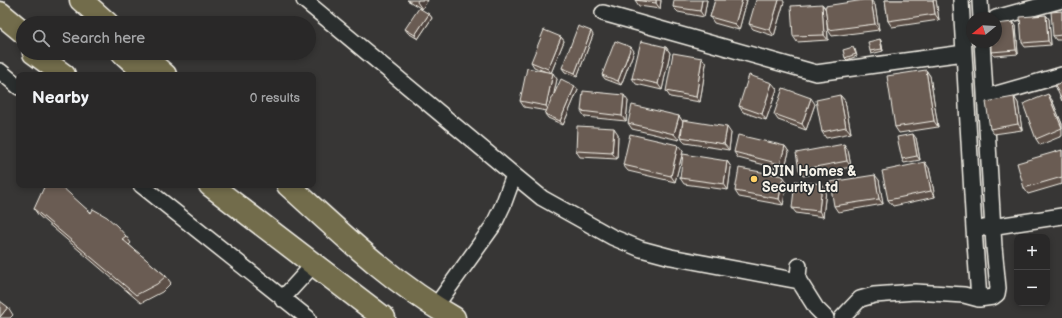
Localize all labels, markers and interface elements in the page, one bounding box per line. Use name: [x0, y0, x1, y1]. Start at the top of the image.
north arrow: [966, 12, 1002, 48]
search box: [16, 16, 316, 60]
icon: search: [30, 27, 52, 49]
text: Search here: [62, 29, 145, 48]
text: Nearby: [32, 88, 89, 108]
text: 0 results: [250, 90, 300, 106]
place label: DJIN Homes & Security Ltd: [762, 163, 857, 196]
marker: DJIN Homes & Security Ltd: [749, 174, 759, 184]
map controls: [1014, 234, 1050, 306]
button: +: [1014, 234, 1050, 270]
button: −: [1014, 270, 1050, 306]

